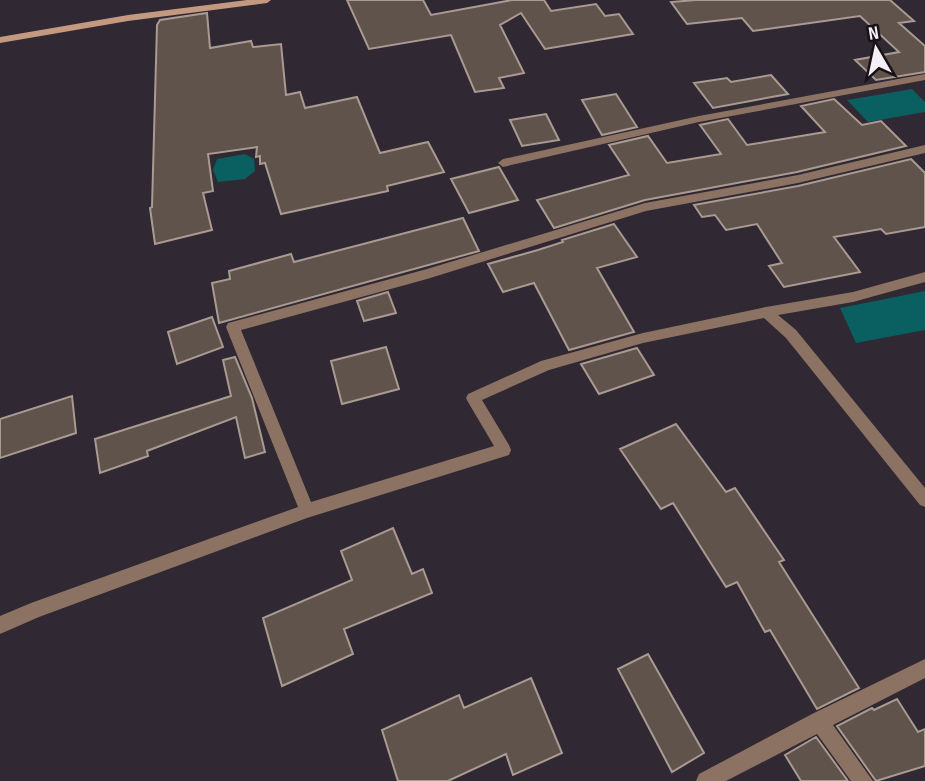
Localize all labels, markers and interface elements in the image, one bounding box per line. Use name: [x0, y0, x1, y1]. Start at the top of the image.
north arrow: [841, 14, 911, 84]
text: N: [867, 22, 880, 46]

